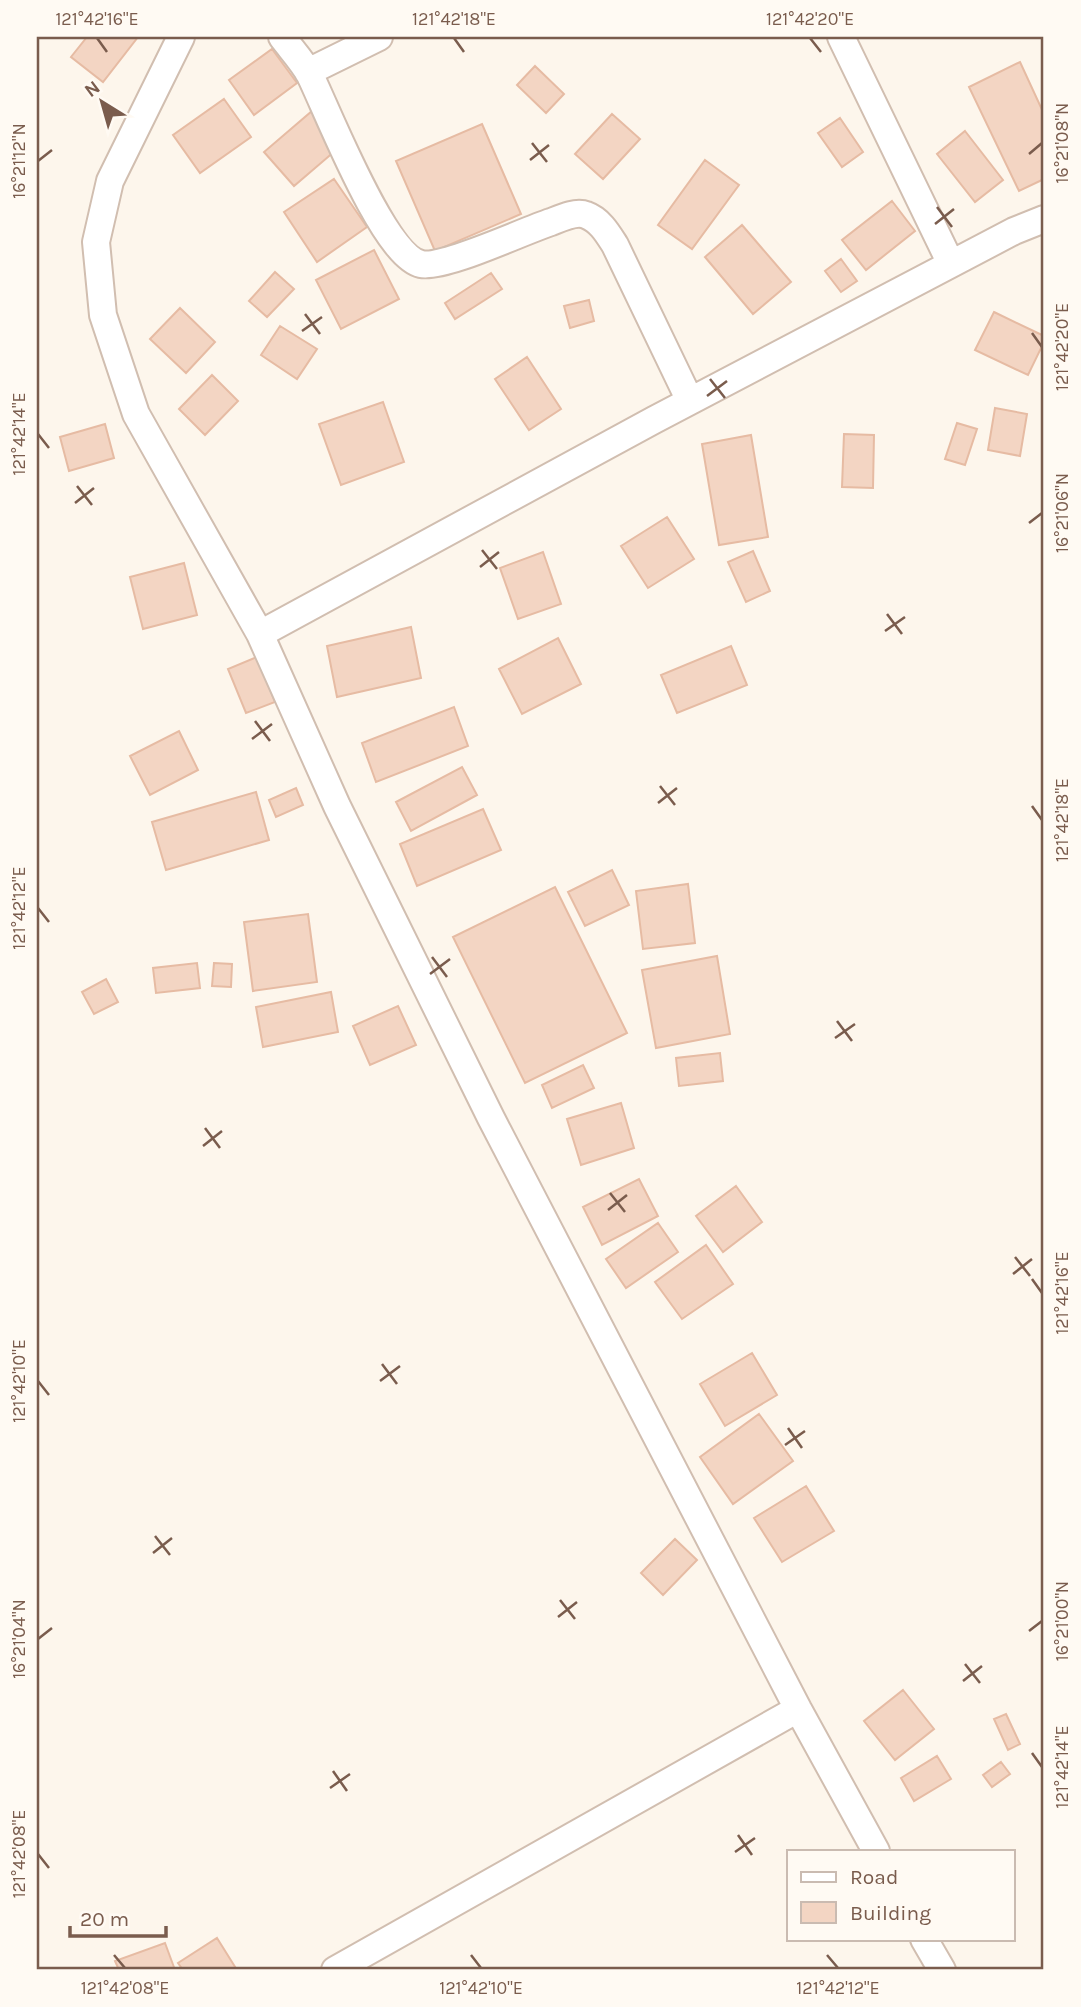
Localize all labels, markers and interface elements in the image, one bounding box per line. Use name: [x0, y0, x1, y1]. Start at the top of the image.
text: 121°42'16"E: [55, 8, 139, 30]
text: 121°42'18"E: [412, 8, 496, 30]
text: 121°42'20"E: [766, 8, 854, 30]
north arrow: [66, 66, 136, 136]
text: N: [80, 76, 104, 102]
text: 16°21'08"N: [1051, 103, 1073, 183]
text: 16°21'12"N: [8, 123, 30, 199]
text: 121°42'20"E: [1051, 303, 1073, 391]
text: 121°42'14"E: [8, 393, 30, 475]
text: 16°21'06"N: [1051, 473, 1073, 553]
text: 121°42'18"E: [1051, 778, 1073, 862]
text: 121°42'12"E: [8, 866, 30, 950]
text: 121°42'16"E: [1051, 1251, 1073, 1335]
text: 121°42'10"E: [8, 1339, 30, 1423]
text: 16°21'00"N: [1051, 1581, 1073, 1661]
text: 16°21'04"N: [8, 1599, 30, 1679]
text: 121°42'14"E: [1051, 1726, 1073, 1808]
text: 121°42'08"E: [8, 1810, 30, 1898]
legend: [787, 1850, 1014, 1940]
text: Road: [850, 1865, 898, 1889]
scale bar: [70, 1895, 166, 1939]
text: Building: [850, 1901, 931, 1925]
text: 20 m: [80, 1907, 129, 1931]
text: 121°42'08"E: [81, 1977, 169, 1999]
text: 121°42'10"E: [439, 1977, 523, 1999]
text: 121°42'12"E: [796, 1977, 880, 1999]

